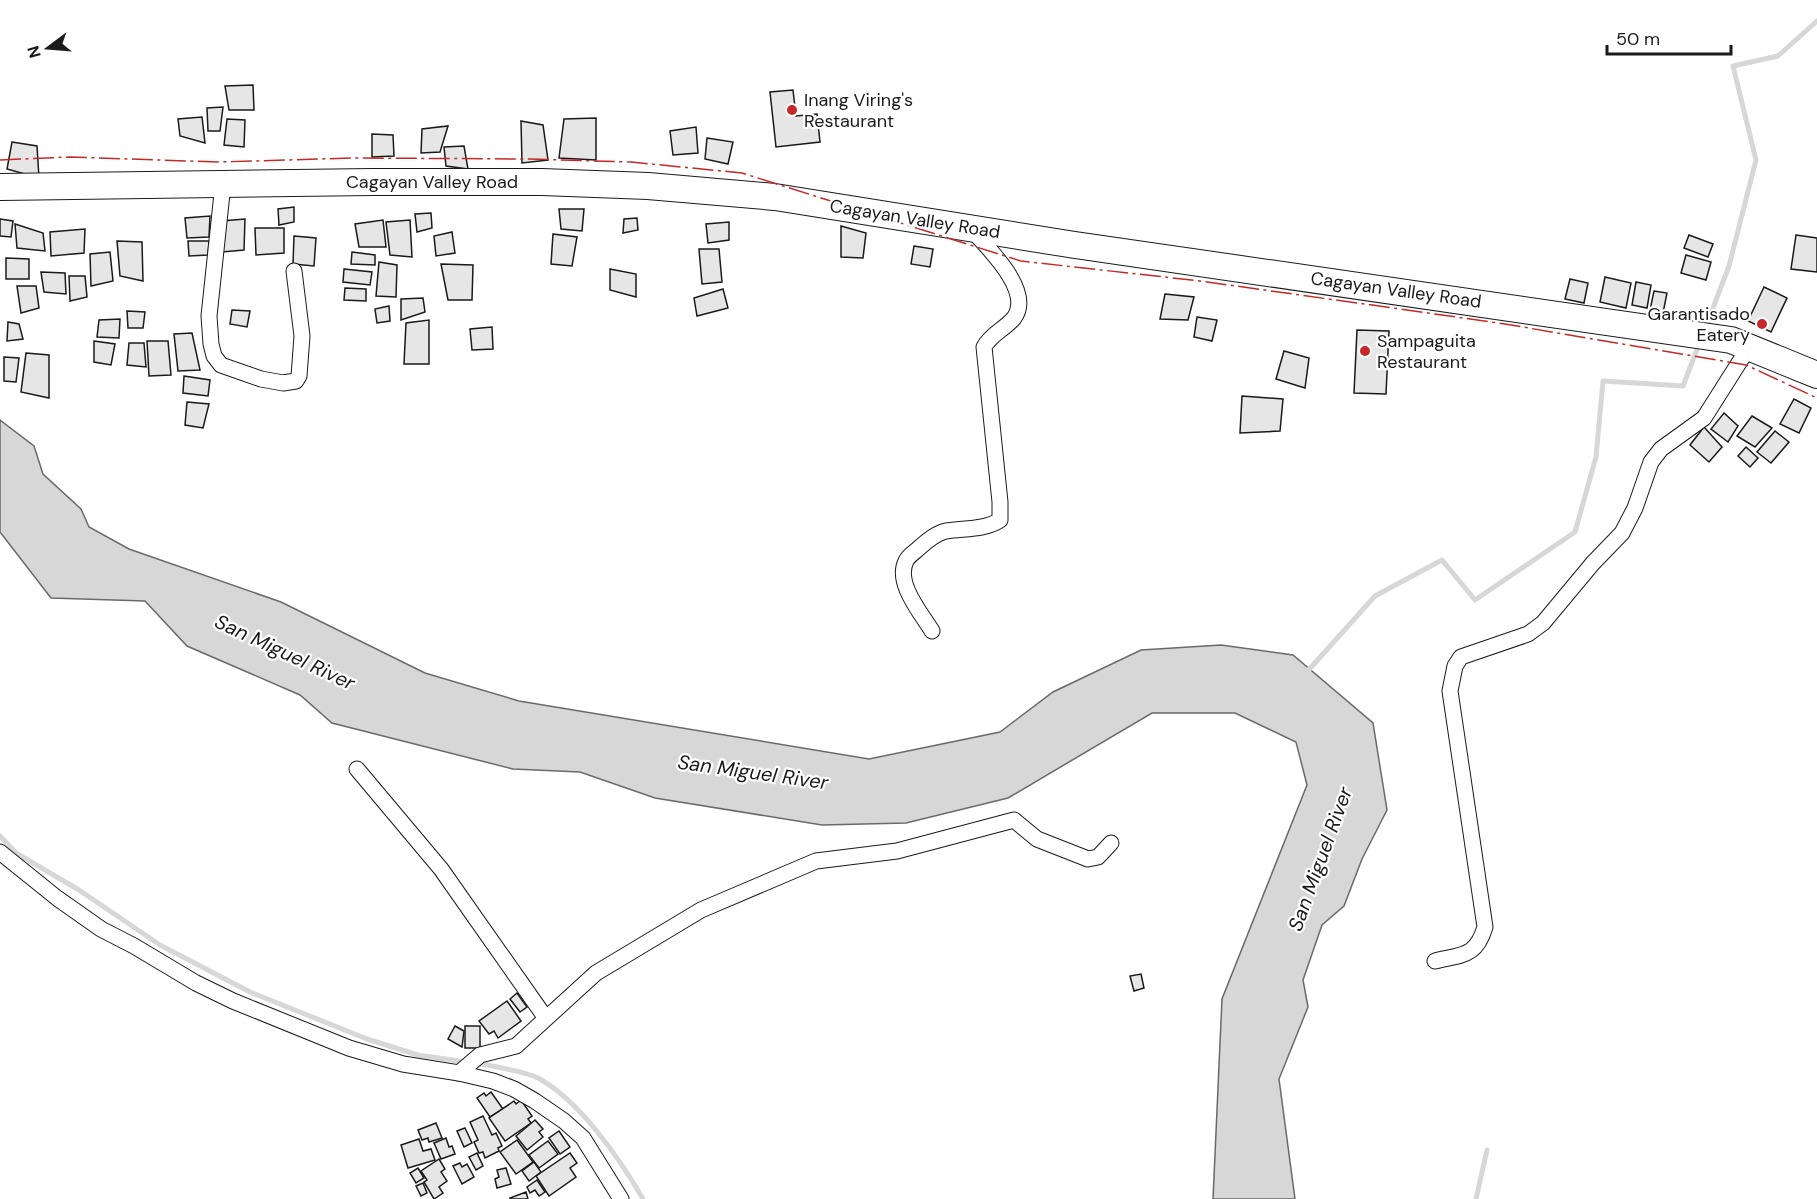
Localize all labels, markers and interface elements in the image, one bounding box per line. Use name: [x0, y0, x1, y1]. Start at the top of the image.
north arrow: [18, 18, 78, 78]
scale bar: [1607, 18, 1732, 56]
text: 50 m: [1616, 27, 1660, 51]
text: N: [22, 43, 46, 61]
place label: Inang Viring's Restaurant: [804, 88, 913, 133]
marker: Inang Viring's Restaurant: [785, 103, 799, 117]
street label: Cagayan Valley Road: [346, 170, 518, 194]
street label: Cagayan Valley Road: [828, 194, 1002, 244]
street label: Cagayan Valley Road: [1309, 266, 1483, 314]
place label: Garantisado Eatery: [1648, 302, 1750, 347]
marker: Garantisado Eatery: [1755, 317, 1769, 331]
place label: Sampaguita Restaurant: [1377, 329, 1476, 374]
marker: Sampaguita Restaurant: [1358, 344, 1372, 358]
water label: San Miguel River: [211, 608, 360, 696]
water label: San Miguel River: [676, 749, 830, 796]
water label: San Miguel River: [1282, 783, 1358, 935]

